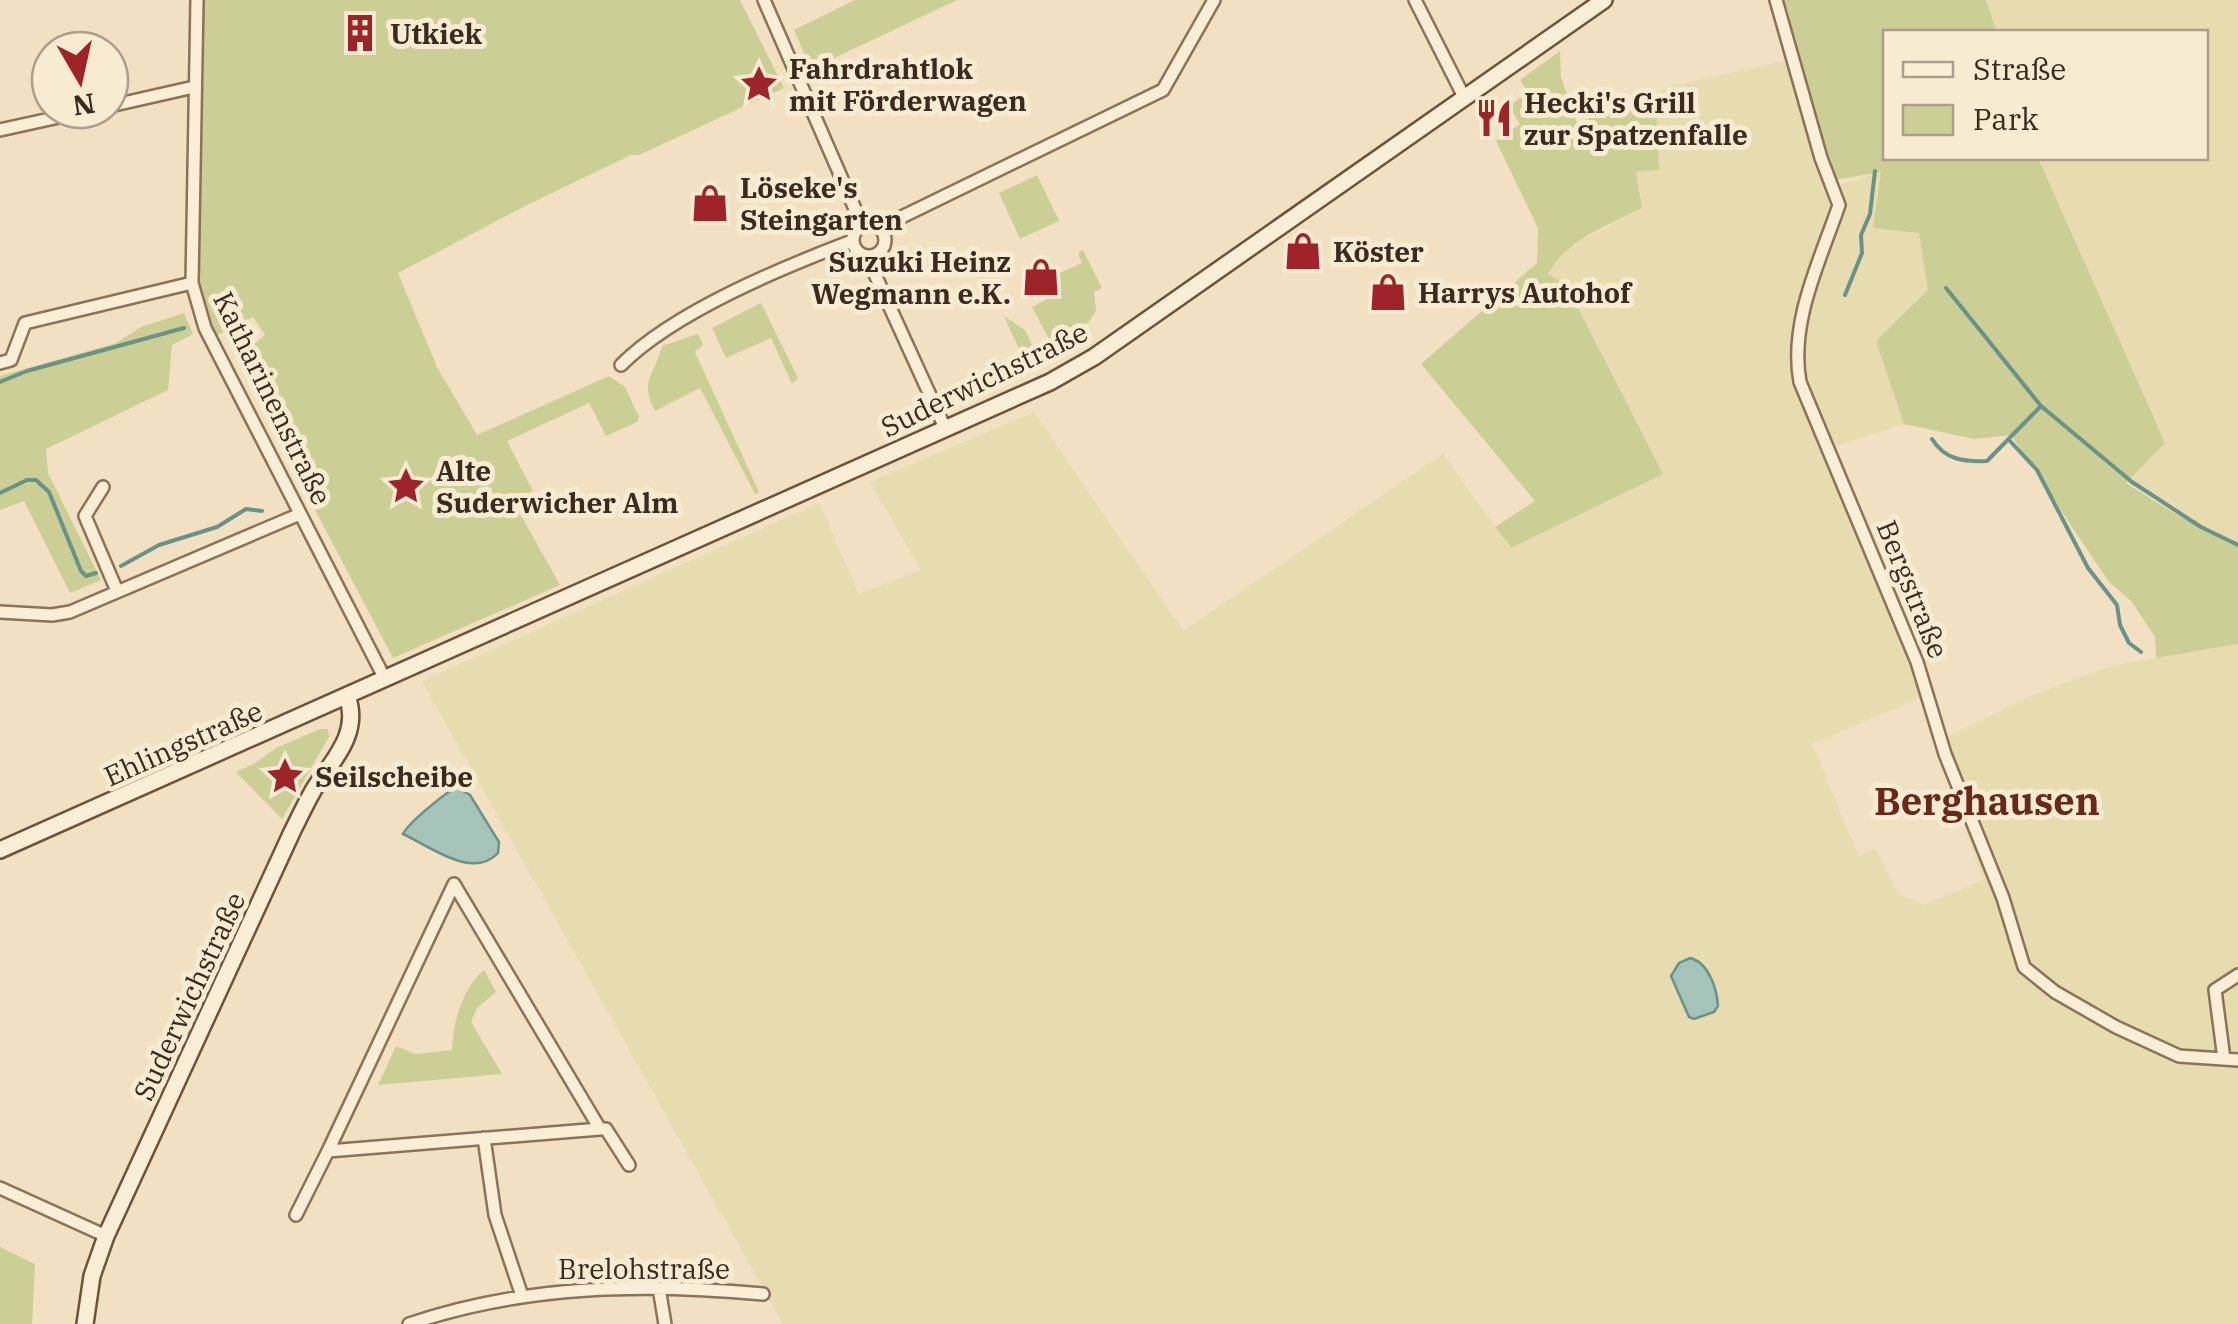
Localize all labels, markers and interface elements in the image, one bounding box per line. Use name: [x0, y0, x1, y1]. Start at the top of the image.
building icon: Utkiek: [339, 12, 381, 54]
place label: Utkiek: [390, 15, 482, 52]
north arrow: [30, 30, 130, 130]
legend: [1883, 30, 2208, 160]
text: Straße: [1973, 49, 2066, 88]
place label: Fahrdrahtlok mit Förderwagen: [789, 50, 1027, 119]
place icon: Fahrdrahtlok mit Förderwagen: [738, 63, 780, 105]
place label: Hecki's Grill zur Spatzenfalle: [1524, 84, 1748, 153]
text: N: [70, 85, 98, 125]
restaurant icon: Hecki's Grill zur Spatzenfalle: [1473, 97, 1515, 139]
text: Park: [1973, 99, 2039, 138]
place label: Löseke's Steingarten: [740, 169, 903, 238]
shop icon: Löseke's Steingarten: [689, 182, 731, 224]
shop icon: Köster: [1282, 230, 1324, 272]
place label: Köster: [1333, 233, 1424, 270]
place label: Suzuki Heinz Wegmann e.K.: [811, 243, 1011, 312]
shop icon: Suzuki Heinz Wegmann e.K.: [1020, 256, 1062, 298]
shop icon: Harrys Autohof: [1367, 271, 1409, 313]
place label: Harrys Autohof: [1418, 274, 1633, 311]
street label: Katharinenstraße: [205, 285, 341, 511]
street label: Suderwichstraße: [875, 313, 1093, 445]
place label: Alte Suderwicher Alm: [436, 452, 678, 521]
place icon: Alte Suderwicher Alm: [385, 465, 427, 507]
street label: Bergstraße: [1869, 515, 1957, 663]
street label: Ehlingstraße: [98, 692, 268, 794]
place icon: Seilscheibe: [264, 755, 306, 797]
place label: Seilscheibe: [315, 758, 473, 795]
district label: Berghausen: [1874, 776, 2100, 825]
street label: Suderwichstraße: [125, 886, 253, 1106]
street label: Brelohstraße: [558, 1250, 730, 1287]

